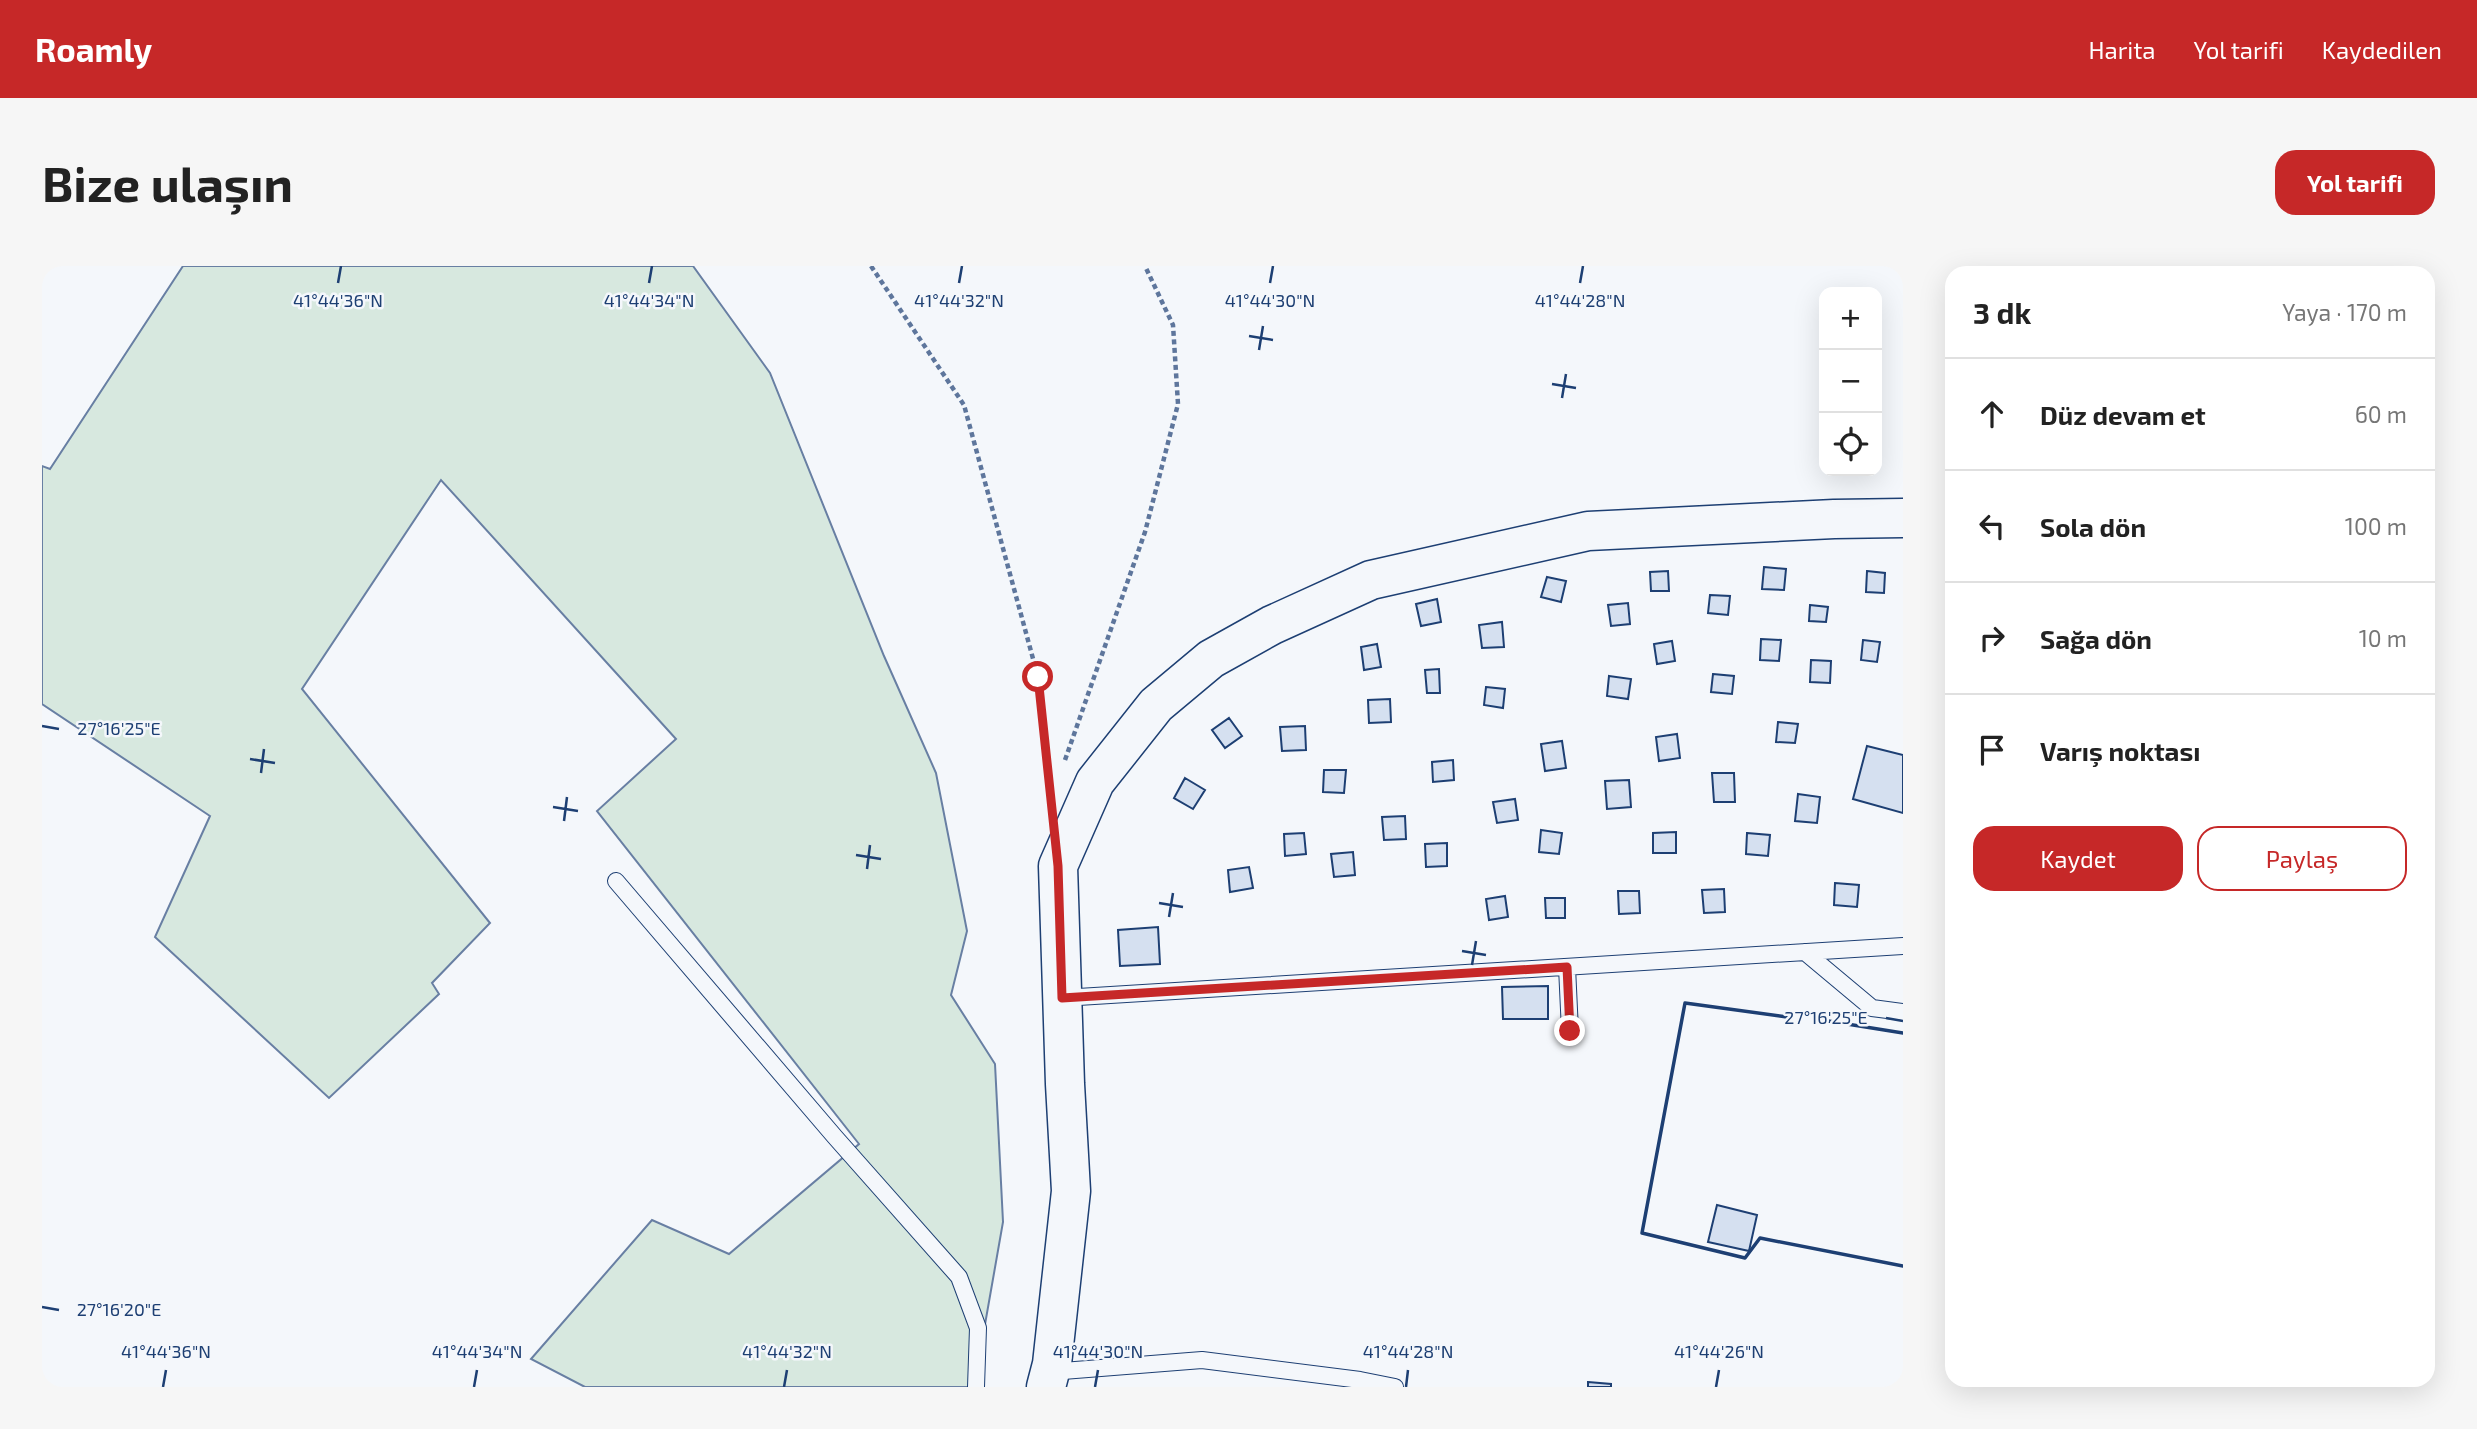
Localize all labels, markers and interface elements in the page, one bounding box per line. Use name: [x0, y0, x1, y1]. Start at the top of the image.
text: Roamly: [35, 29, 152, 69]
text: Harita: [2088, 35, 2156, 64]
text: Yol tarifi: [2194, 35, 2284, 64]
text: Kaydedilen: [2322, 35, 2442, 64]
button: Yol tarifi: [2275, 150, 2435, 215]
text: Bize ulaşın: [42, 153, 293, 212]
map controls: [1819, 287, 1882, 476]
button: +: [1819, 287, 1882, 350]
text: 41°44'36"N: [293, 289, 383, 311]
text: 41°44'34"N: [604, 289, 694, 311]
text: 41°44'32"N: [914, 289, 1004, 311]
text: 41°44'30"N: [1225, 289, 1315, 311]
text: 41°44'28"N: [1535, 289, 1625, 311]
text: 3 dk: [1973, 294, 2031, 330]
text: Yaya · 170 m: [2282, 298, 2407, 326]
button: −: [1819, 350, 1882, 413]
icon: ahead: [1973, 395, 2011, 433]
text: Düz devam et: [2040, 399, 2206, 430]
text: 60 m: [2355, 400, 2407, 428]
button: locate: [1819, 413, 1882, 476]
icon: left: [1973, 507, 2011, 545]
text: Sola dön: [2040, 511, 2146, 542]
text: 100 m: [2345, 512, 2407, 540]
icon: right: [1973, 619, 2011, 657]
text: Sağa dön: [2040, 623, 2152, 654]
text: 10 m: [2359, 624, 2407, 652]
route start: [1022, 661, 1053, 692]
text: 27°16'25"E: [77, 717, 161, 739]
icon: arrive: [1973, 731, 2011, 769]
text: Varış noktası: [2040, 735, 2200, 766]
button: Kaydet: [1973, 826, 2183, 891]
button: Paylaş: [2197, 826, 2407, 891]
text: 27°16'25"E: [1784, 1006, 1868, 1028]
route end: [1554, 1015, 1585, 1046]
text: 27°16'20"E: [77, 1298, 161, 1320]
text: 41°44'36"N: [121, 1340, 211, 1362]
text: 41°44'34"N: [432, 1340, 522, 1362]
text: 41°44'32"N: [742, 1340, 832, 1362]
text: 41°44'30"N: [1053, 1340, 1143, 1362]
text: 41°44'28"N: [1363, 1340, 1453, 1362]
text: 41°44'26"N: [1674, 1340, 1764, 1362]

